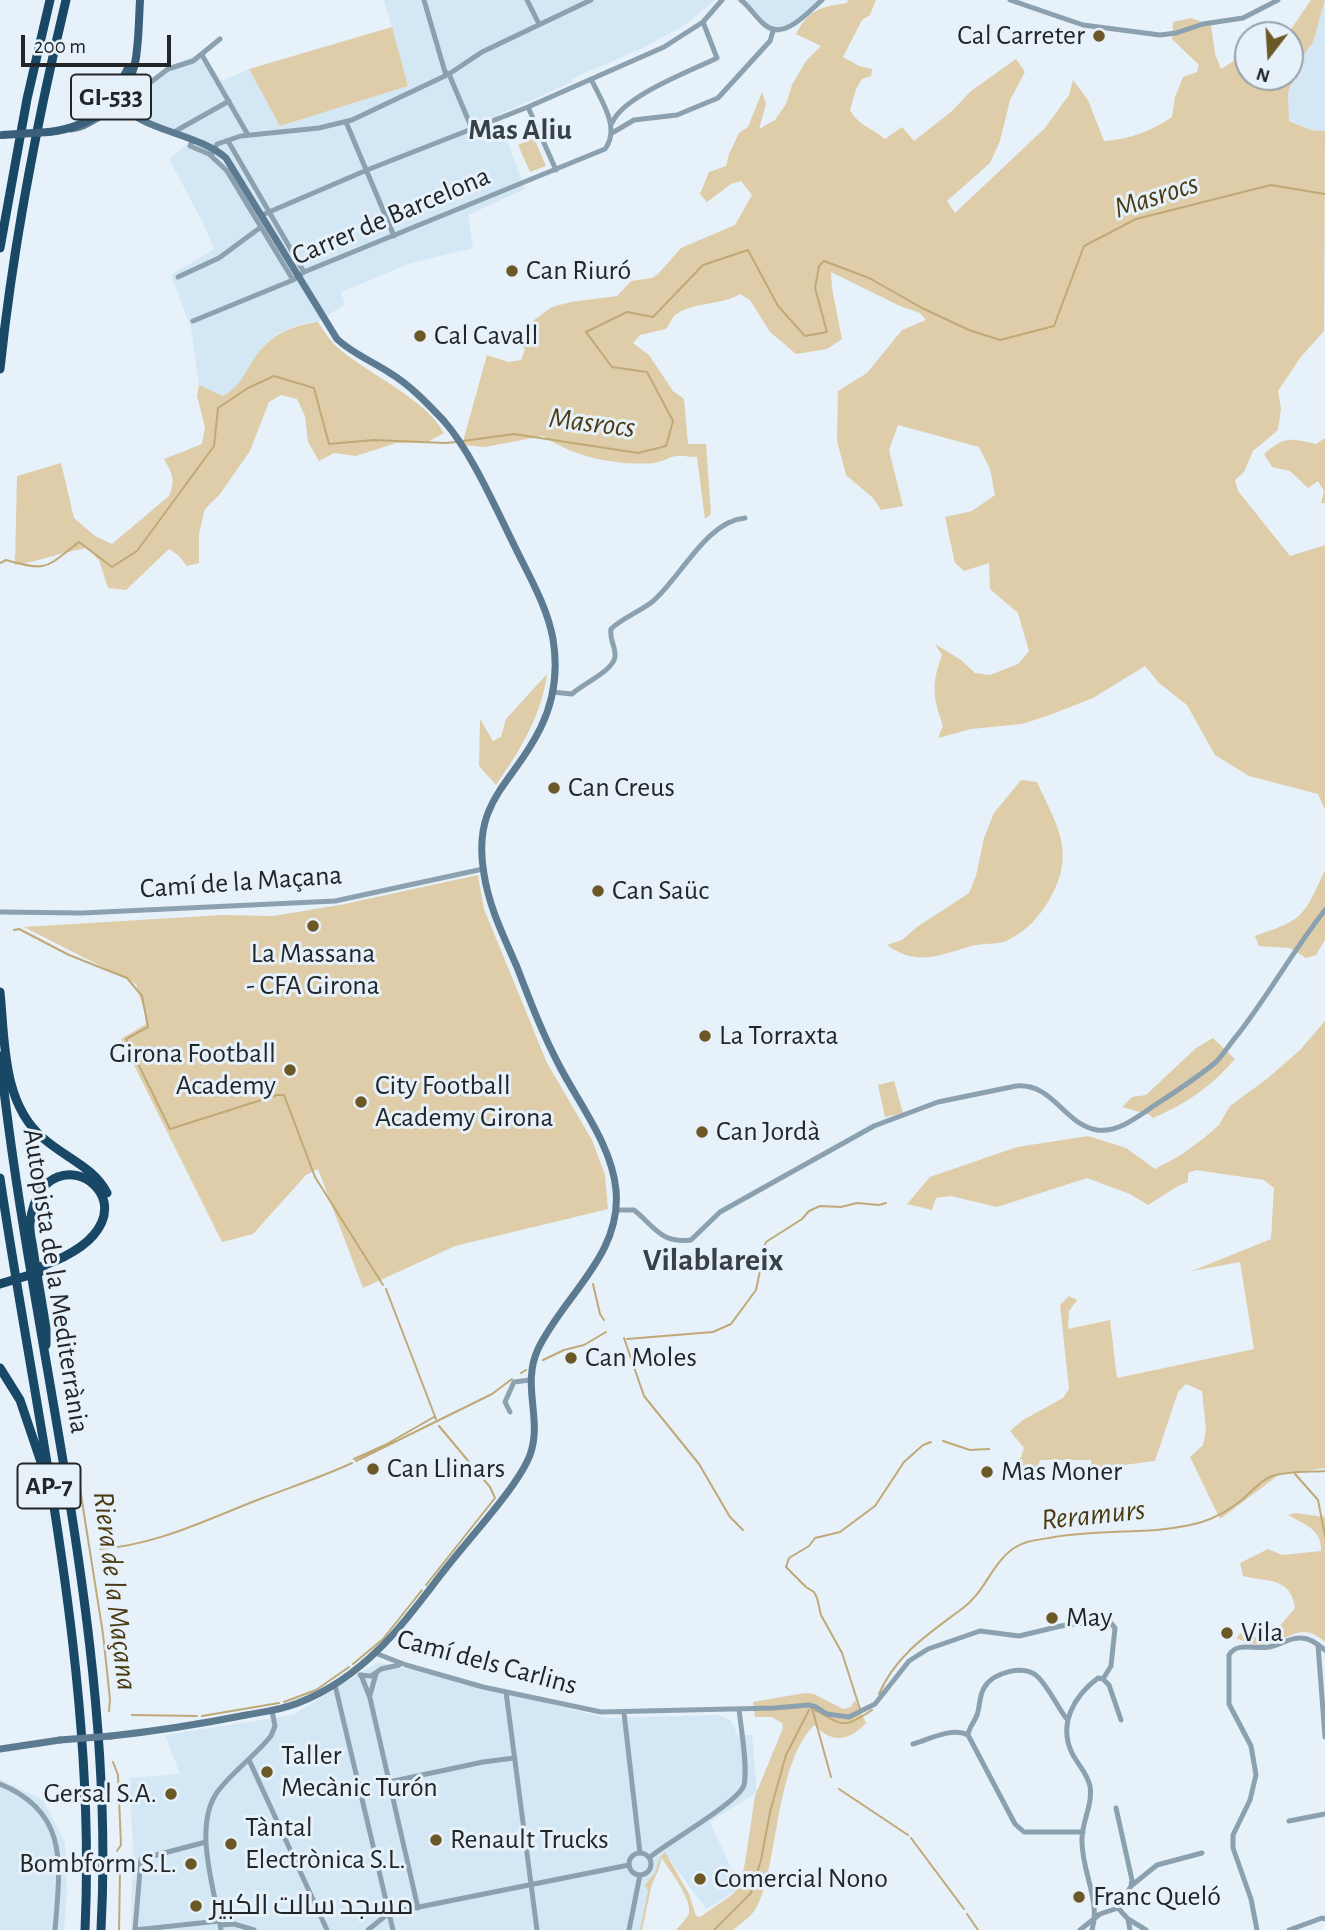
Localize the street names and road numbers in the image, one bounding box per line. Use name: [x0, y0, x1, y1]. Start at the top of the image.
road number: GI-533: [71, 74, 151, 120]
street label: Carrer de Barcelona: [287, 159, 495, 273]
street label: Camí de la Maçana: [139, 858, 343, 906]
street label: Autopista de la Mediterrània: [15, 1126, 97, 1436]
road number: AP-7: [18, 1464, 80, 1508]
street label: Camí dels Carlins: [393, 1622, 581, 1702]

